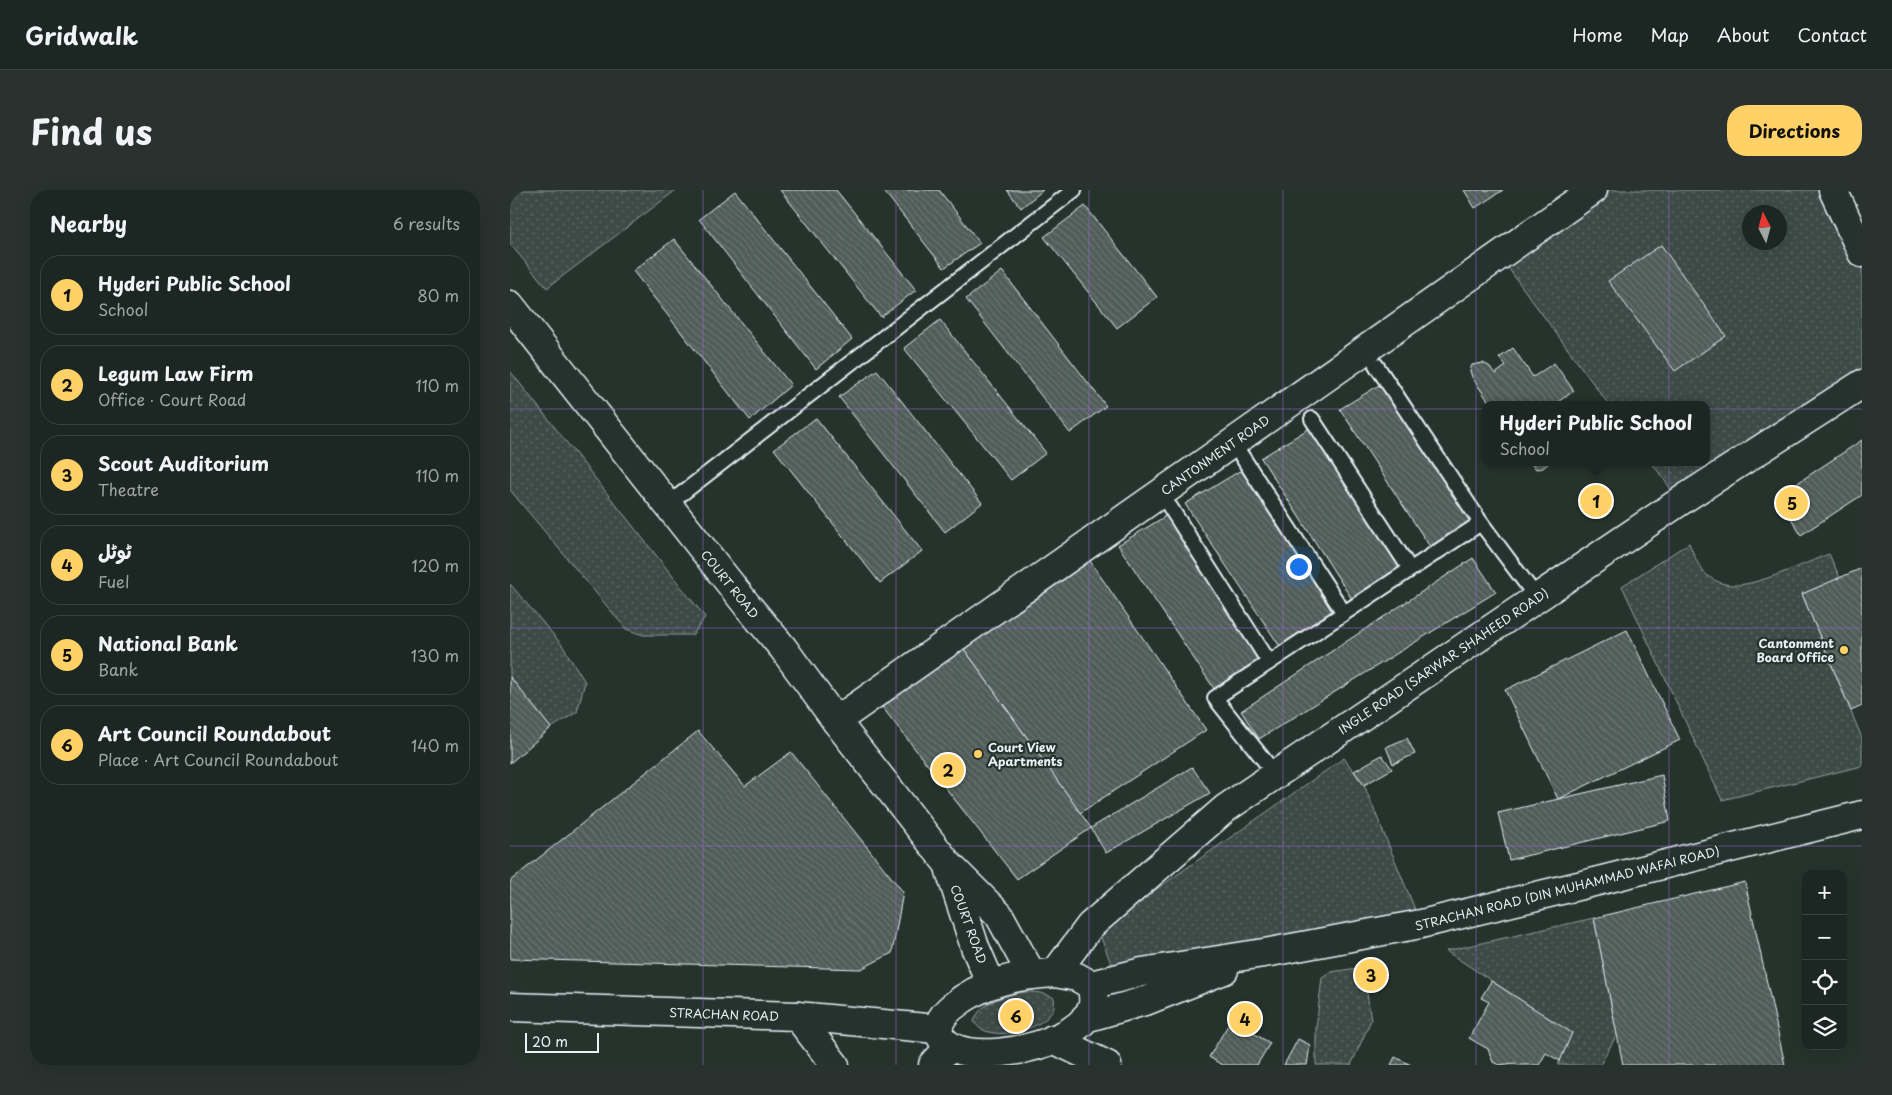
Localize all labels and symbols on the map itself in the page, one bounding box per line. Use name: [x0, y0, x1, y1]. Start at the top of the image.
north arrow: [1742, 205, 1787, 250]
street label: CANTONMENT ROAD: [1157, 411, 1273, 499]
pin: 1: [1580, 482, 1612, 520]
pin: 5: [1776, 484, 1808, 522]
street label: COURT ROAD: [697, 546, 763, 622]
your location: [1286, 554, 1312, 580]
street label: INGLE ROAD (SARWAR SHAHEED ROAD): [1334, 584, 1552, 738]
place label: Cantonment Board Office: [1756, 634, 1834, 666]
marker: Cantonment Board Office: [1838, 644, 1850, 656]
place label: Court View Apartments: [988, 738, 1063, 770]
marker: Court View Apartments: [972, 748, 984, 760]
pin: 2: [932, 751, 964, 789]
street label: STRACHAN ROAD (DIN MUHAMMAD WAFAI ROAD): [1413, 841, 1721, 935]
street label: COURT ROAD: [946, 882, 992, 966]
pin: 3: [1355, 956, 1387, 994]
pin: 6: [1000, 997, 1032, 1035]
pin: 4: [1229, 1000, 1261, 1038]
street label: STRACHAN ROAD: [669, 1003, 779, 1025]
scale bar: [525, 1030, 599, 1053]

